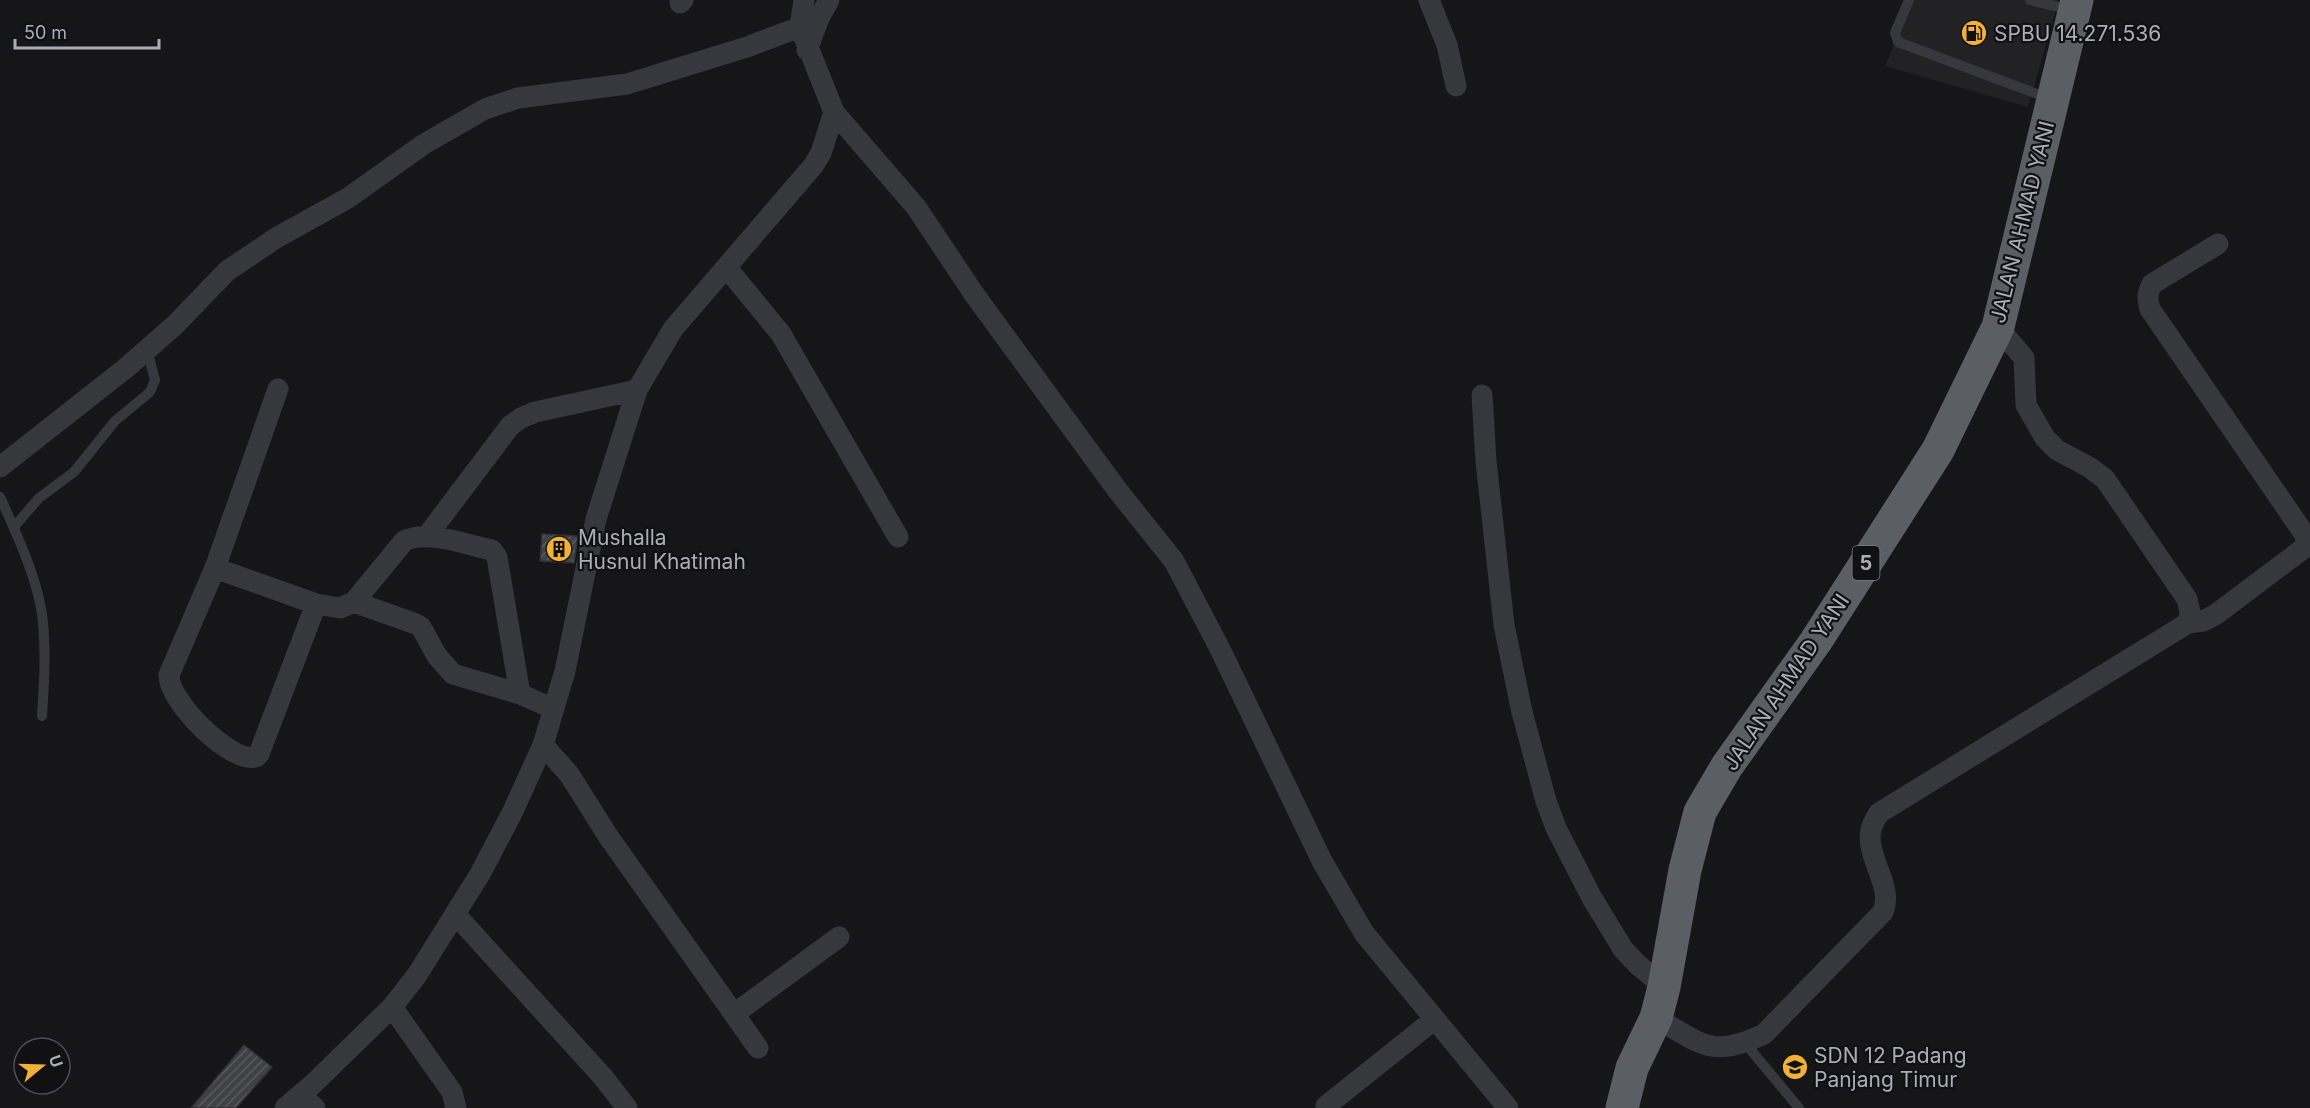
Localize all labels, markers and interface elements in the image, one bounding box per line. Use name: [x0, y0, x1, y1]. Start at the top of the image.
scale bar: [15, 12, 159, 50]
fuel station icon: SPBU 14.271.536: [1959, 18, 1989, 48]
place label: SPBU 14.271.536: [1994, 21, 2161, 46]
text: 50 m: [24, 22, 67, 43]
street label: JALAN AHMAD YANI: [1985, 118, 2059, 326]
place label: Mushalla Husnul Khatimah: [578, 525, 746, 574]
building icon: Mushalla Husnul Khatimah: [544, 534, 574, 564]
road number: 5: [1852, 546, 1880, 580]
street label: JALAN AHMAD YANI: [1718, 589, 1854, 775]
north arrow: [12, 1036, 72, 1096]
place label: SDN 12 Padang Panjang Timur: [1814, 1043, 1967, 1092]
text: U: [45, 1052, 68, 1070]
school or university icon: SDN 12 Padang Panjang Timur: [1780, 1052, 1810, 1082]

